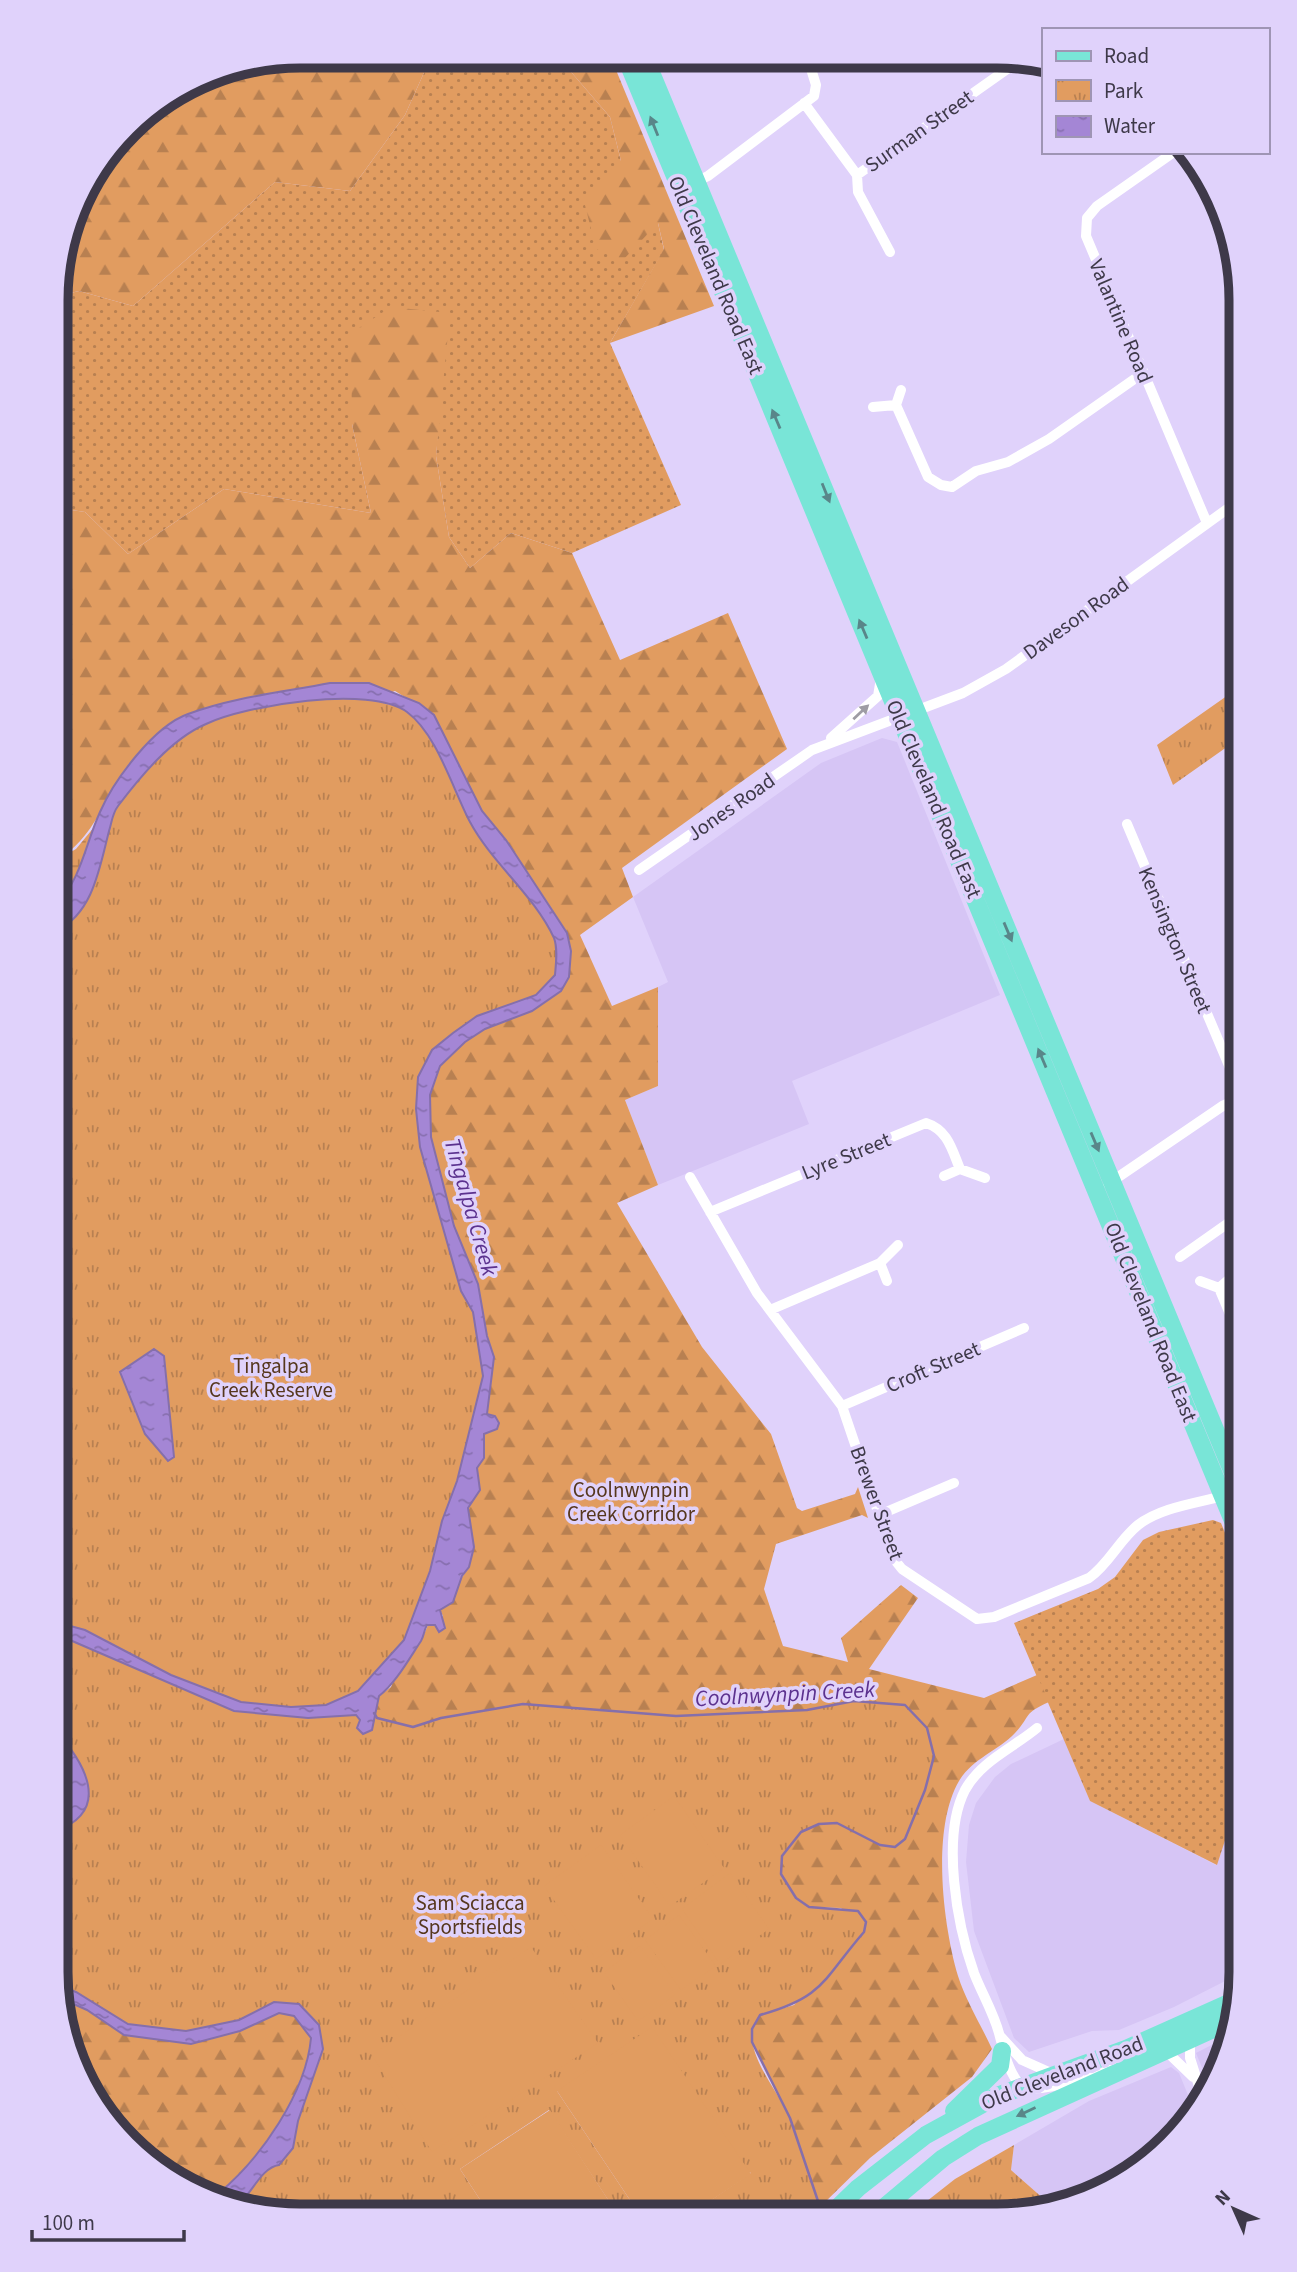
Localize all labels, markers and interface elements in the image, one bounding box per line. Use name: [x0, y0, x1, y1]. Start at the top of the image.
legend: [1042, 28, 1269, 154]
text: Road: [1104, 41, 1149, 71]
text: Park: [1104, 76, 1144, 106]
street label: Surman Street: [859, 83, 979, 179]
text: Water: [1104, 111, 1156, 141]
one-way arrow: [648, 115, 659, 136]
street label: Old Cleveland Road East: [661, 171, 771, 379]
street label: Valantine Road: [1081, 254, 1161, 388]
one-way arrow: [770, 409, 781, 430]
one-way arrow: [820, 483, 831, 504]
street label: Daveson Road: [1017, 569, 1135, 667]
one-way arrow: [858, 619, 869, 640]
street label: Old Cleveland Road East: [879, 695, 989, 903]
one-way arrow: [852, 704, 869, 720]
street label: Jones Road: [681, 766, 781, 848]
street label: Kensington Street: [1131, 862, 1219, 1018]
one-way arrow: [1003, 922, 1014, 943]
one-way arrow: [1036, 1048, 1047, 1069]
street label: Lyre Street: [797, 1125, 895, 1187]
one-way arrow: [1090, 1132, 1101, 1153]
water label: Tingalpa Creek: [436, 1134, 507, 1281]
street label: Old Cleveland Road East: [1097, 1218, 1205, 1426]
street label: Croft Street: [881, 1334, 985, 1400]
park label: Tingalpa Creek Reserve: [209, 1351, 333, 1405]
street label: Brewer Street: [842, 1442, 912, 1564]
park label: Coolnwynpin Creek Corridor: [567, 1475, 696, 1529]
water label: Coolnwynpin Creek: [694, 1673, 877, 1715]
park label: Sam Sciacca Sportsfields: [415, 1888, 525, 1942]
street label: Old Cleveland Road: [977, 2028, 1147, 2118]
one-way arrow: [1016, 2106, 1036, 2118]
north arrow: [1199, 2174, 1269, 2244]
text: N: [1209, 2184, 1237, 2212]
scale bar: [32, 2198, 184, 2242]
text: 100 m: [42, 2208, 95, 2238]

